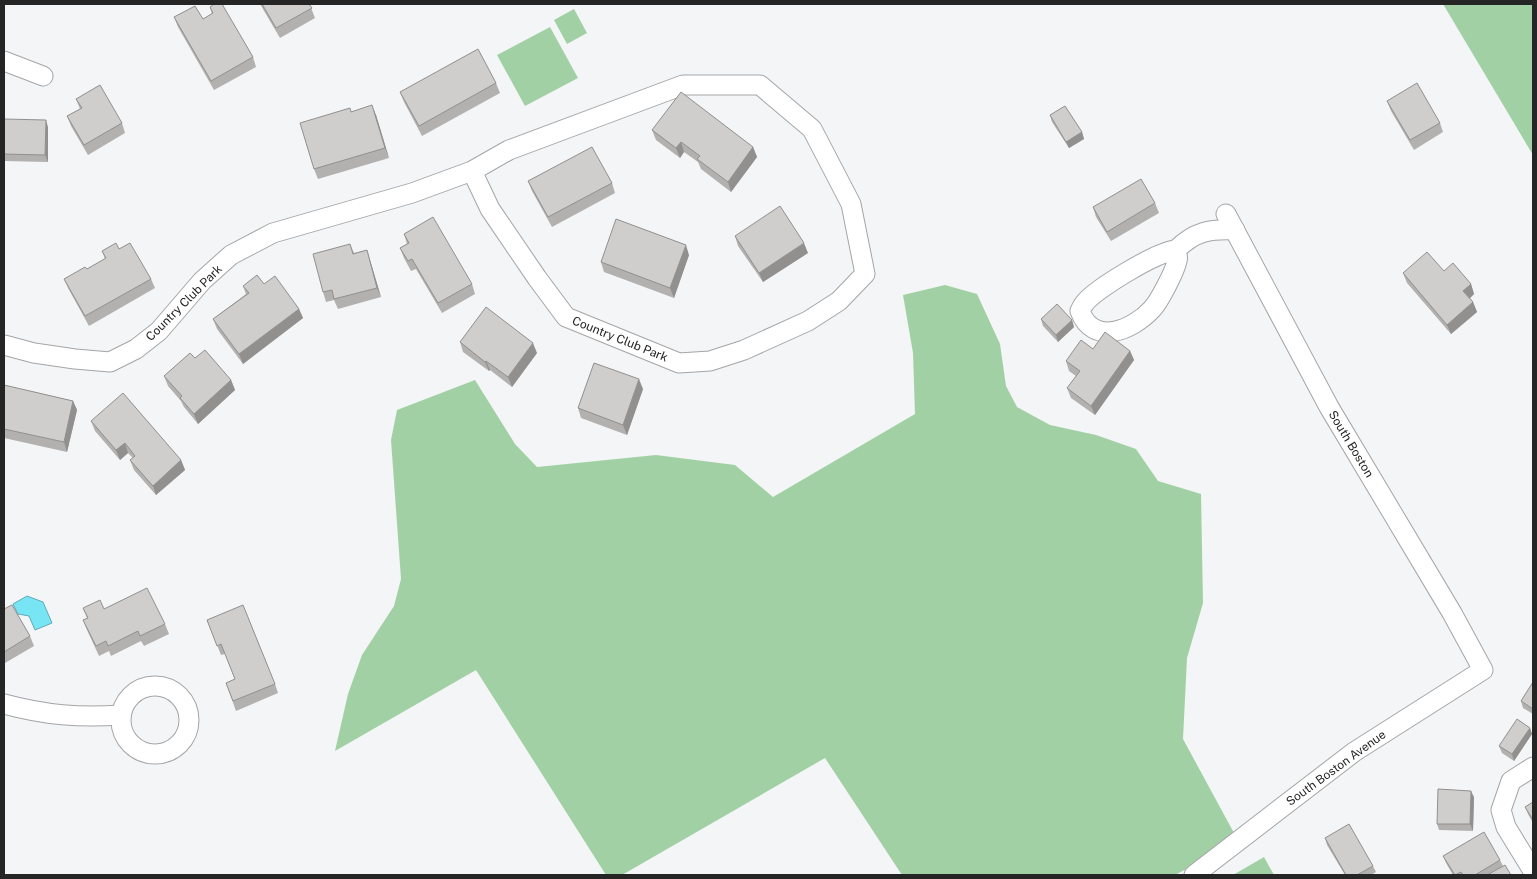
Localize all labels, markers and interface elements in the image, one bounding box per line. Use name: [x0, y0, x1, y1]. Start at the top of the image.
street label: Country Club Park: [143, 262, 225, 344]
street label: Country Club Park: [570, 313, 670, 365]
street label: South Boston: [1326, 408, 1376, 480]
street label: South Boston Avenue: [1284, 727, 1389, 809]

